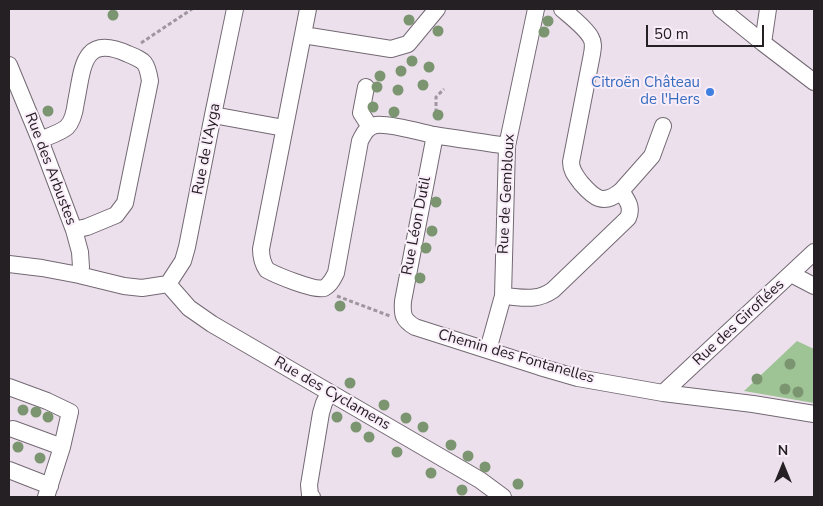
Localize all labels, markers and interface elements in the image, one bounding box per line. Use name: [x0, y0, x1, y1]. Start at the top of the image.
scale bar: [648, 15, 766, 47]
text: 50 m: [654, 24, 689, 44]
place label: Citroën Château de l'Hers: [591, 74, 700, 109]
marker: Citroën Château de l'Hers: [704, 86, 716, 98]
street label: Rue de l'Ayga: [189, 102, 225, 196]
street label: Rue des Arbustes: [20, 110, 80, 228]
street label: Rue de Gembloux: [495, 133, 519, 255]
street label: Rue Léon Dutil: [399, 175, 435, 277]
street label: Rue des Giroflées: [690, 276, 788, 370]
street label: Chemin des Fontanelles: [436, 326, 596, 388]
street label: Rue des Cyclamens: [271, 353, 393, 435]
north arrow: [758, 441, 808, 491]
text: N: [778, 441, 788, 460]

